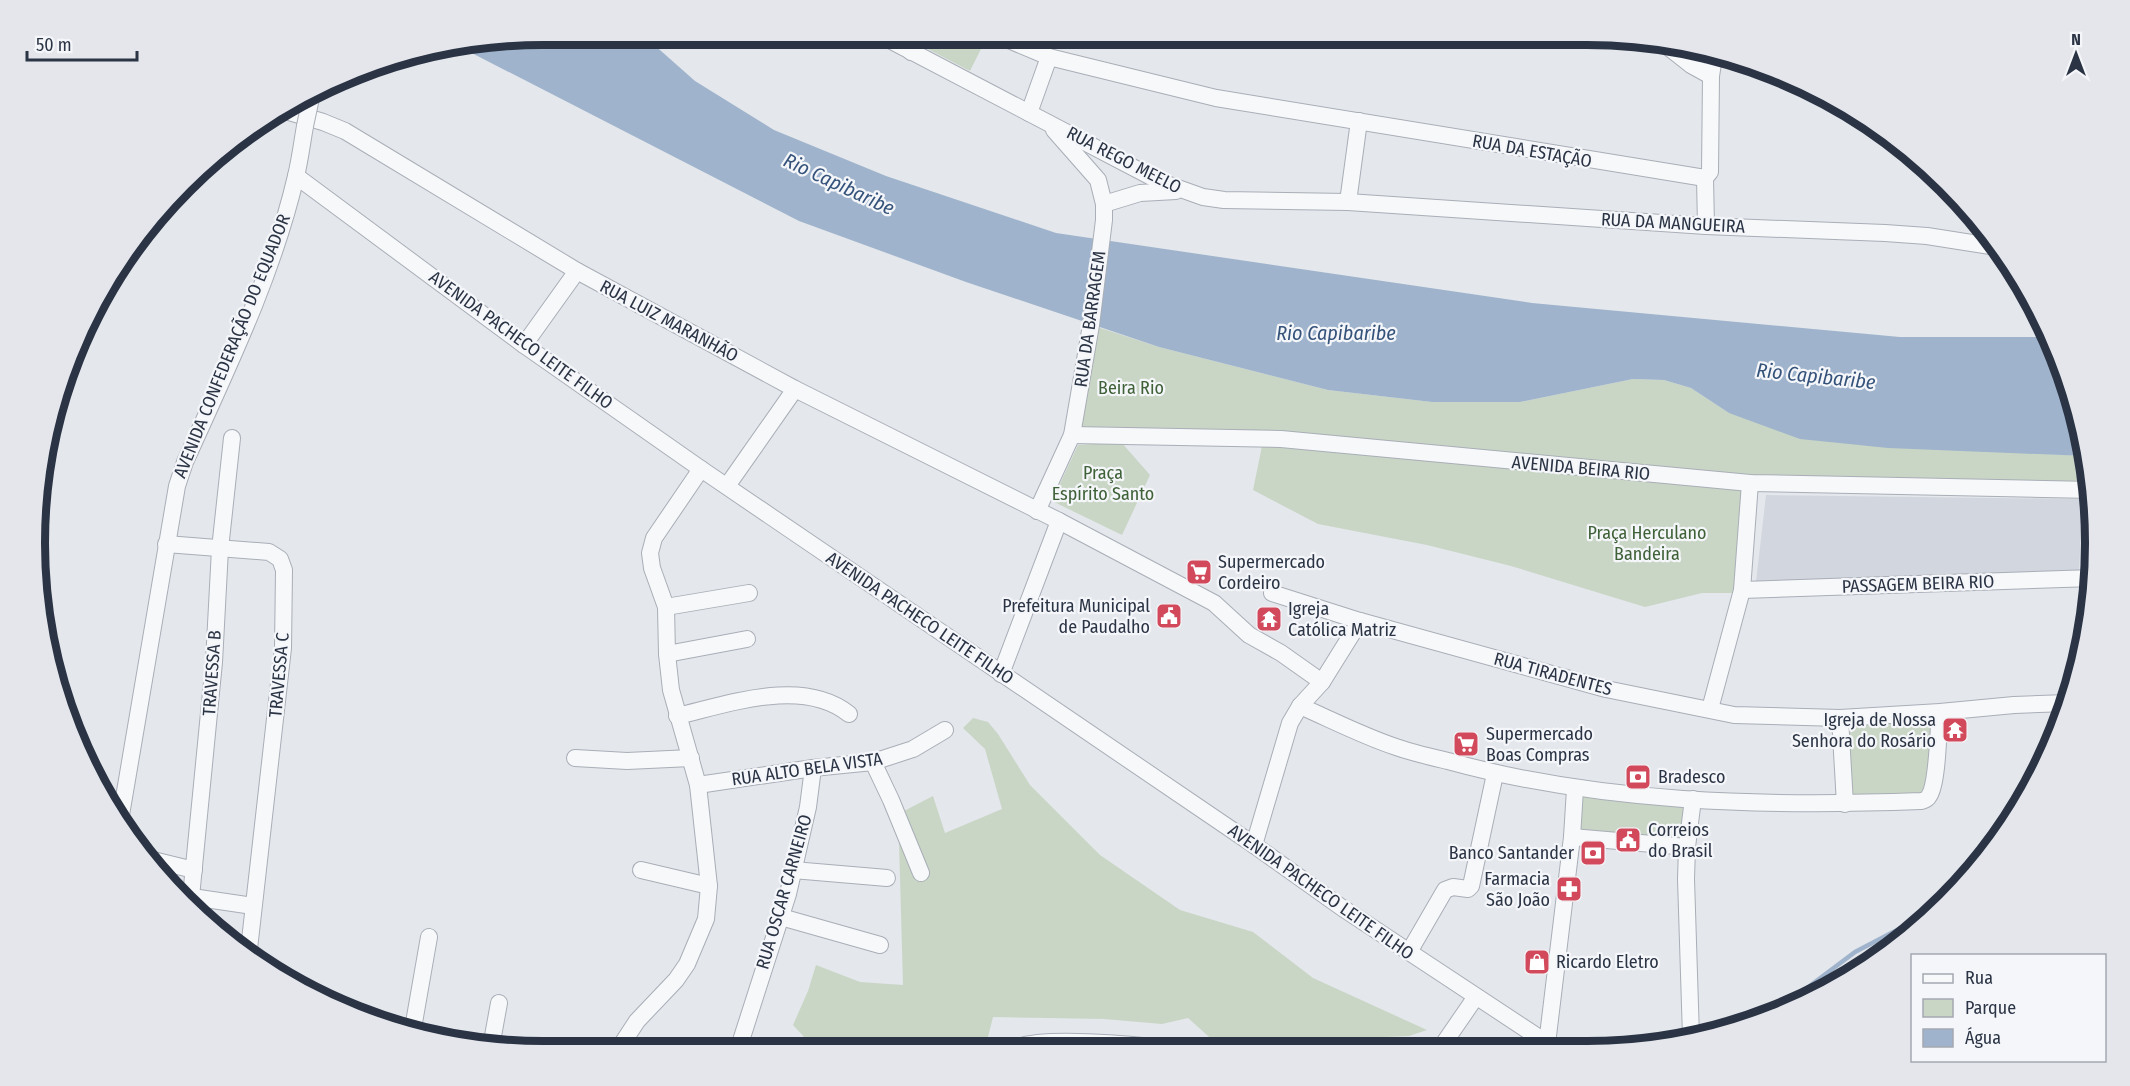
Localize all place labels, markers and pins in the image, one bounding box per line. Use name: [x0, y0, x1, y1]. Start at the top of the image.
place label: Supermercado Cordeiro: [1218, 551, 1325, 594]
supermarket icon: Supermercado Cordeiro: [1184, 557, 1214, 587]
place label: Prefeitura Municipal de Paudalho: [1002, 595, 1150, 638]
place label: Igreja Católica Matriz: [1288, 598, 1396, 641]
public building icon: Prefeitura Municipal de Paudalho: [1154, 601, 1184, 631]
temple icon: Igreja Católica Matriz: [1254, 604, 1284, 634]
place label: Igreja de Nossa Senhora do Rosário: [1792, 709, 1936, 752]
temple icon: Igreja de Nossa Senhora do Rosário: [1940, 715, 1970, 745]
place label: Supermercado Boas Compras: [1486, 723, 1593, 766]
supermarket icon: Supermercado Boas Compras: [1451, 729, 1481, 759]
bank icon: Bradesco: [1623, 762, 1653, 792]
place label: Bradesco: [1658, 766, 1725, 788]
place label: Correios do Brasil: [1648, 819, 1713, 862]
public building icon: Correios do Brasil: [1613, 825, 1643, 855]
bank icon: Banco Santander: [1578, 838, 1608, 868]
place label: Banco Santander: [1449, 842, 1575, 864]
place label: Farmacia São João: [1484, 868, 1550, 911]
pharmacy icon: Farmacia São João: [1554, 874, 1584, 904]
shop icon: Ricardo Eletro: [1522, 947, 1552, 977]
place label: Ricardo Eletro: [1556, 951, 1659, 973]

